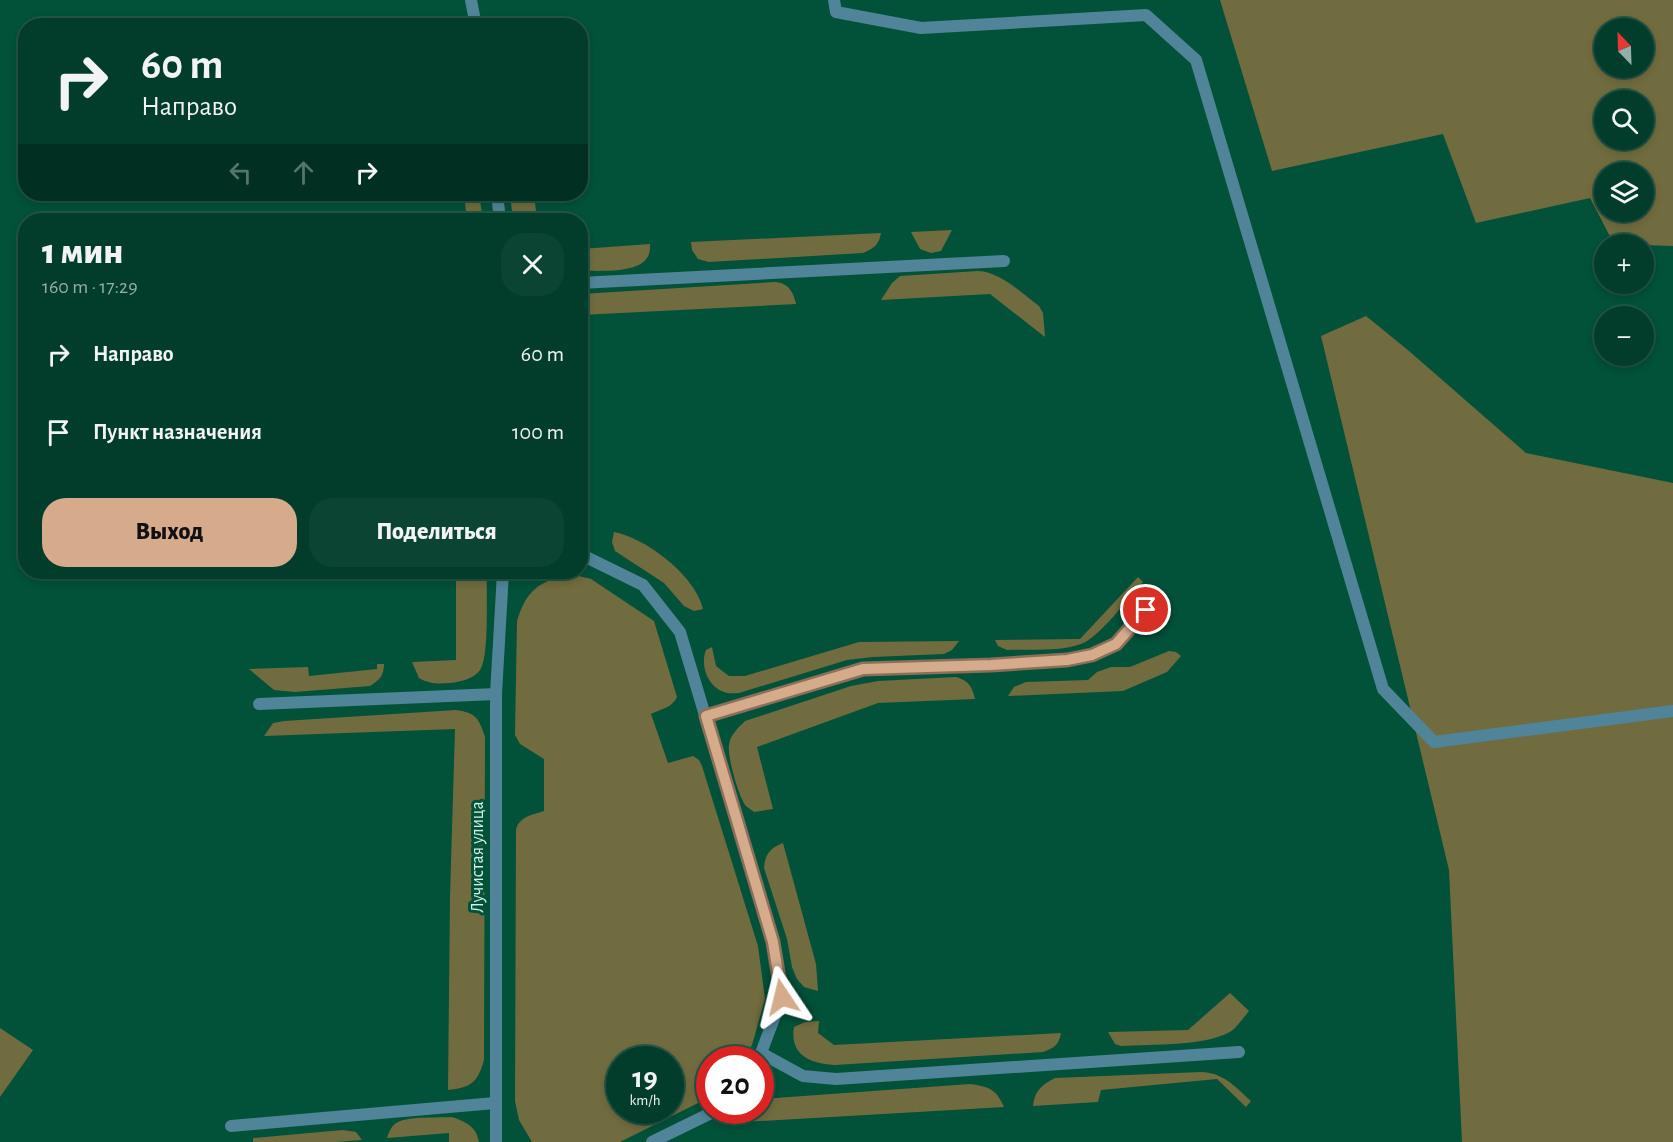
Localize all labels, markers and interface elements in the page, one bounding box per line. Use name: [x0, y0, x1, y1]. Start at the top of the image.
north arrow: [1594, 18, 1654, 78]
map controls: [1594, 18, 1654, 366]
icon: right: [42, 42, 120, 120]
text: 60 m: [141, 44, 223, 86]
button: search: [1594, 90, 1654, 150]
text: Направо: [141, 93, 237, 120]
icon: left: [224, 156, 257, 189]
icon: ahead: [287, 156, 320, 189]
icon: right: [350, 156, 383, 189]
button: layers: [1594, 162, 1654, 222]
button: close: [501, 233, 564, 296]
text: 1 мин: [42, 234, 124, 270]
button: +: [1594, 234, 1654, 294]
text: 160 m · 17:29: [42, 277, 138, 297]
button: −: [1594, 306, 1654, 366]
icon: right: [42, 338, 75, 371]
text: Направо: [93, 343, 174, 365]
text: 60 m: [521, 343, 564, 365]
icon: arrive: [42, 416, 75, 449]
text: Пункт назначения: [93, 421, 262, 443]
text: 100 m: [512, 421, 564, 443]
button: Выход: [42, 498, 297, 567]
button: Поделиться: [309, 498, 564, 567]
pin: [1120, 584, 1171, 635]
icon: arrive: [1129, 593, 1162, 626]
street label: Лучистая улица: [469, 801, 487, 913]
position arrow: [750, 965, 814, 1029]
speed limit sign: 20: [696, 1046, 774, 1124]
text: 19: [632, 1063, 658, 1093]
text: km/h: [630, 1093, 660, 1108]

